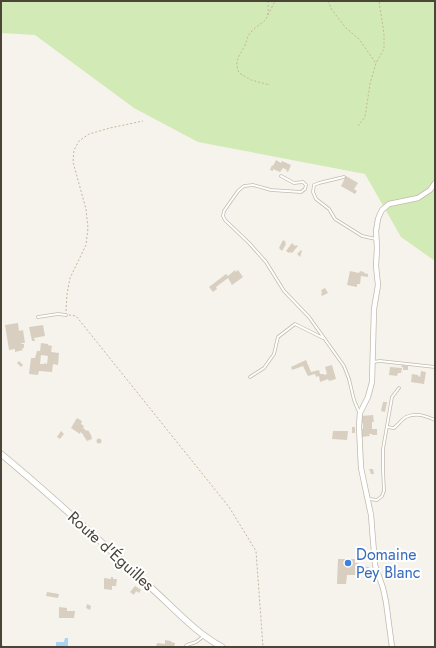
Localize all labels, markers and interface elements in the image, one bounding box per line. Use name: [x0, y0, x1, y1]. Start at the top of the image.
street label: Route d'Éguilles: [63, 506, 159, 596]
place label: Domaine Pey Blanc: [356, 543, 420, 584]
marker: Domaine Pey Blanc: [343, 558, 353, 568]

